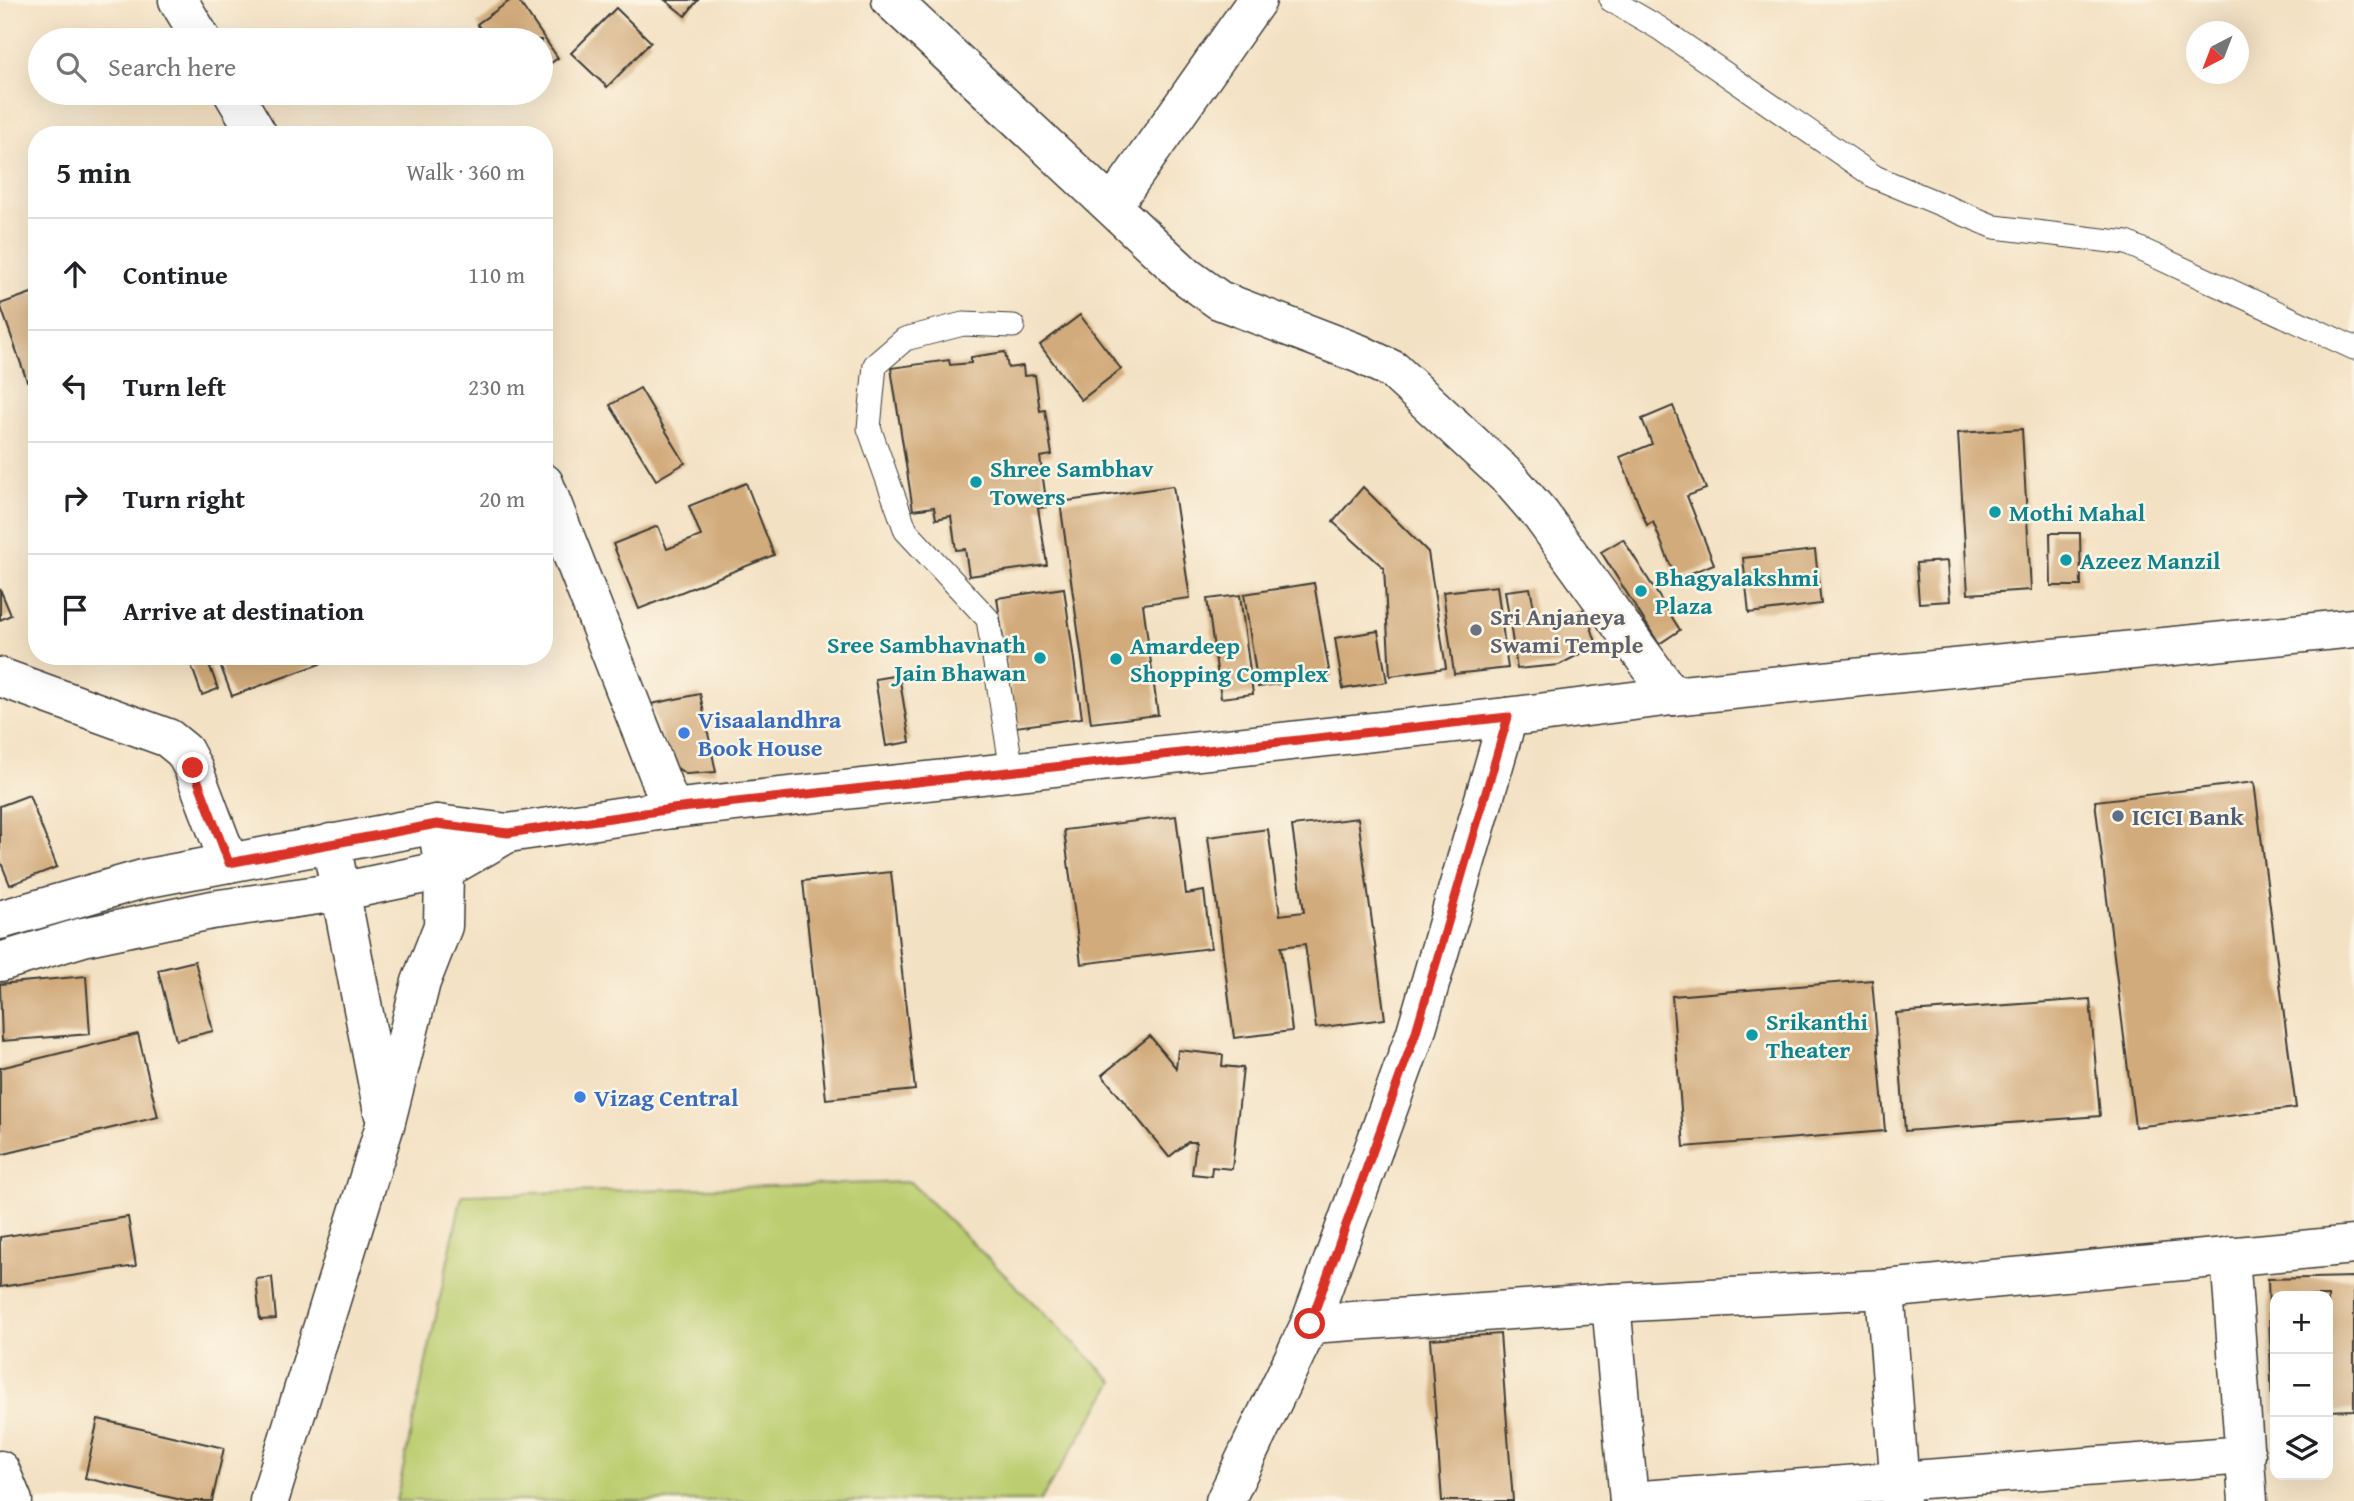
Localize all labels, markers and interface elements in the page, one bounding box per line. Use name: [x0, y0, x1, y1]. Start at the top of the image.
north arrow: [2186, 21, 2249, 84]
search box: [28, 28, 553, 105]
text: Search here: [108, 47, 236, 86]
icon: search: [52, 48, 90, 86]
text: 5 min: [56, 150, 131, 194]
text: Walk · 360 m: [406, 155, 525, 188]
icon: ahead: [56, 255, 94, 293]
text: Continue: [123, 255, 228, 294]
text: 110 m: [468, 258, 525, 291]
icon: left: [56, 367, 94, 405]
text: Turn left: [123, 367, 226, 406]
text: 230 m: [468, 370, 525, 403]
place label: Shree Sambhav Towers: [990, 451, 1154, 514]
marker: Shree Sambhav Towers: [968, 474, 984, 490]
icon: right: [56, 479, 94, 517]
text: Turn right: [123, 479, 245, 518]
text: 20 m: [479, 482, 525, 515]
place label: Mothi Mahal: [2009, 495, 2146, 530]
marker: Mothi Mahal: [1987, 504, 2003, 520]
place label: Azeez Manzil: [2080, 543, 2221, 578]
marker: Azeez Manzil: [2058, 552, 2074, 568]
place label: Bhagyalakshmi Plaza: [1655, 560, 1819, 623]
marker: Bhagyalakshmi Plaza: [1633, 583, 1649, 599]
icon: arrive: [56, 591, 94, 629]
text: Arrive at destination: [123, 591, 364, 630]
place label: Sri Anjaneya Swami Temple: [1490, 599, 1644, 662]
marker: Sri Anjaneya Swami Temple: [1468, 622, 1484, 638]
place label: Sree Sambhavnath Jain Bhawan: [827, 627, 1026, 690]
place label: Amardeep Shopping Complex: [1130, 628, 1329, 691]
marker: Sree Sambhavnath Jain Bhawan: [1032, 650, 1048, 666]
marker: Amardeep Shopping Complex: [1108, 651, 1124, 667]
place label: Visaalandhra Book House: [698, 702, 842, 765]
marker: Visaalandhra Book House: [676, 725, 692, 741]
route end: [177, 752, 208, 783]
place label: ICICI Bank: [2132, 799, 2244, 834]
marker: ICICI Bank: [2110, 808, 2126, 824]
place label: Srikanthi Theater: [1766, 1004, 1868, 1067]
marker: Srikanthi Theater: [1744, 1027, 1760, 1043]
place label: Vizag Central: [594, 1080, 739, 1115]
marker: Vizag Central: [572, 1089, 588, 1105]
map controls: [2270, 1291, 2333, 1480]
button: +: [2270, 1291, 2333, 1354]
route start: [1294, 1308, 1325, 1339]
button: −: [2270, 1354, 2333, 1417]
button: layers: [2270, 1417, 2333, 1480]

